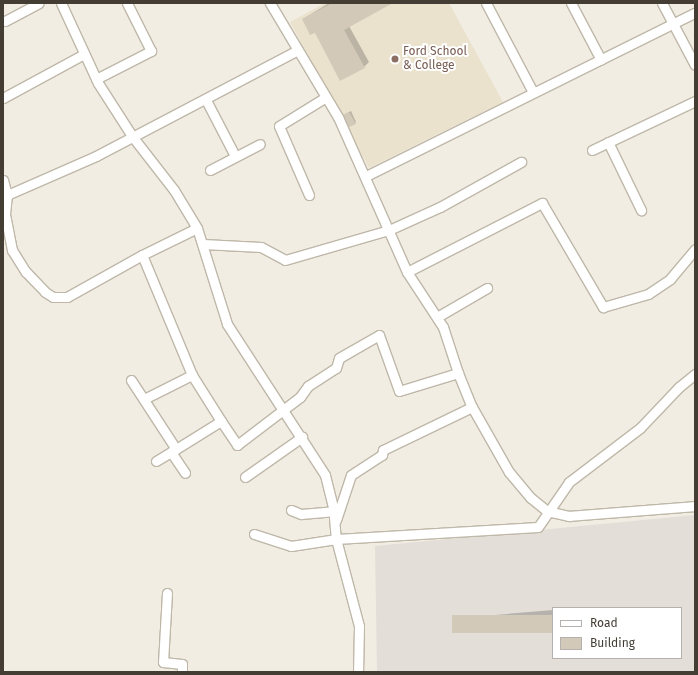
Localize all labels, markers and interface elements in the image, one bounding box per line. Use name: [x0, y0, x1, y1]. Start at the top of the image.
place label: Ford School & College: [403, 45, 467, 73]
marker: Ford School & College: [390, 54, 400, 64]
legend: [552, 607, 682, 659]
text: Road: [590, 616, 618, 630]
text: Building: [590, 636, 635, 650]

